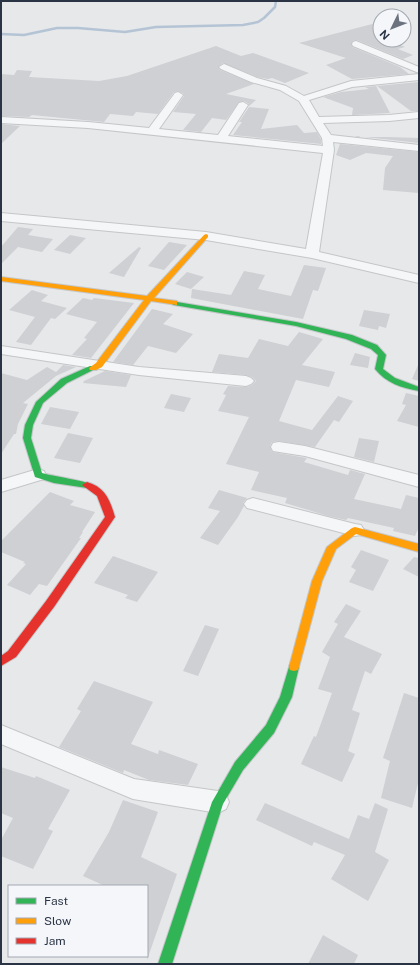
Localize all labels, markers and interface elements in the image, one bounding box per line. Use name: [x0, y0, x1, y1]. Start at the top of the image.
north arrow: [372, 8, 412, 48]
text: N: [377, 28, 392, 42]
legend: [8, 885, 148, 957]
text: Fast: [44, 894, 69, 908]
text: Slow: [44, 914, 72, 928]
text: Jam: [44, 934, 66, 948]

